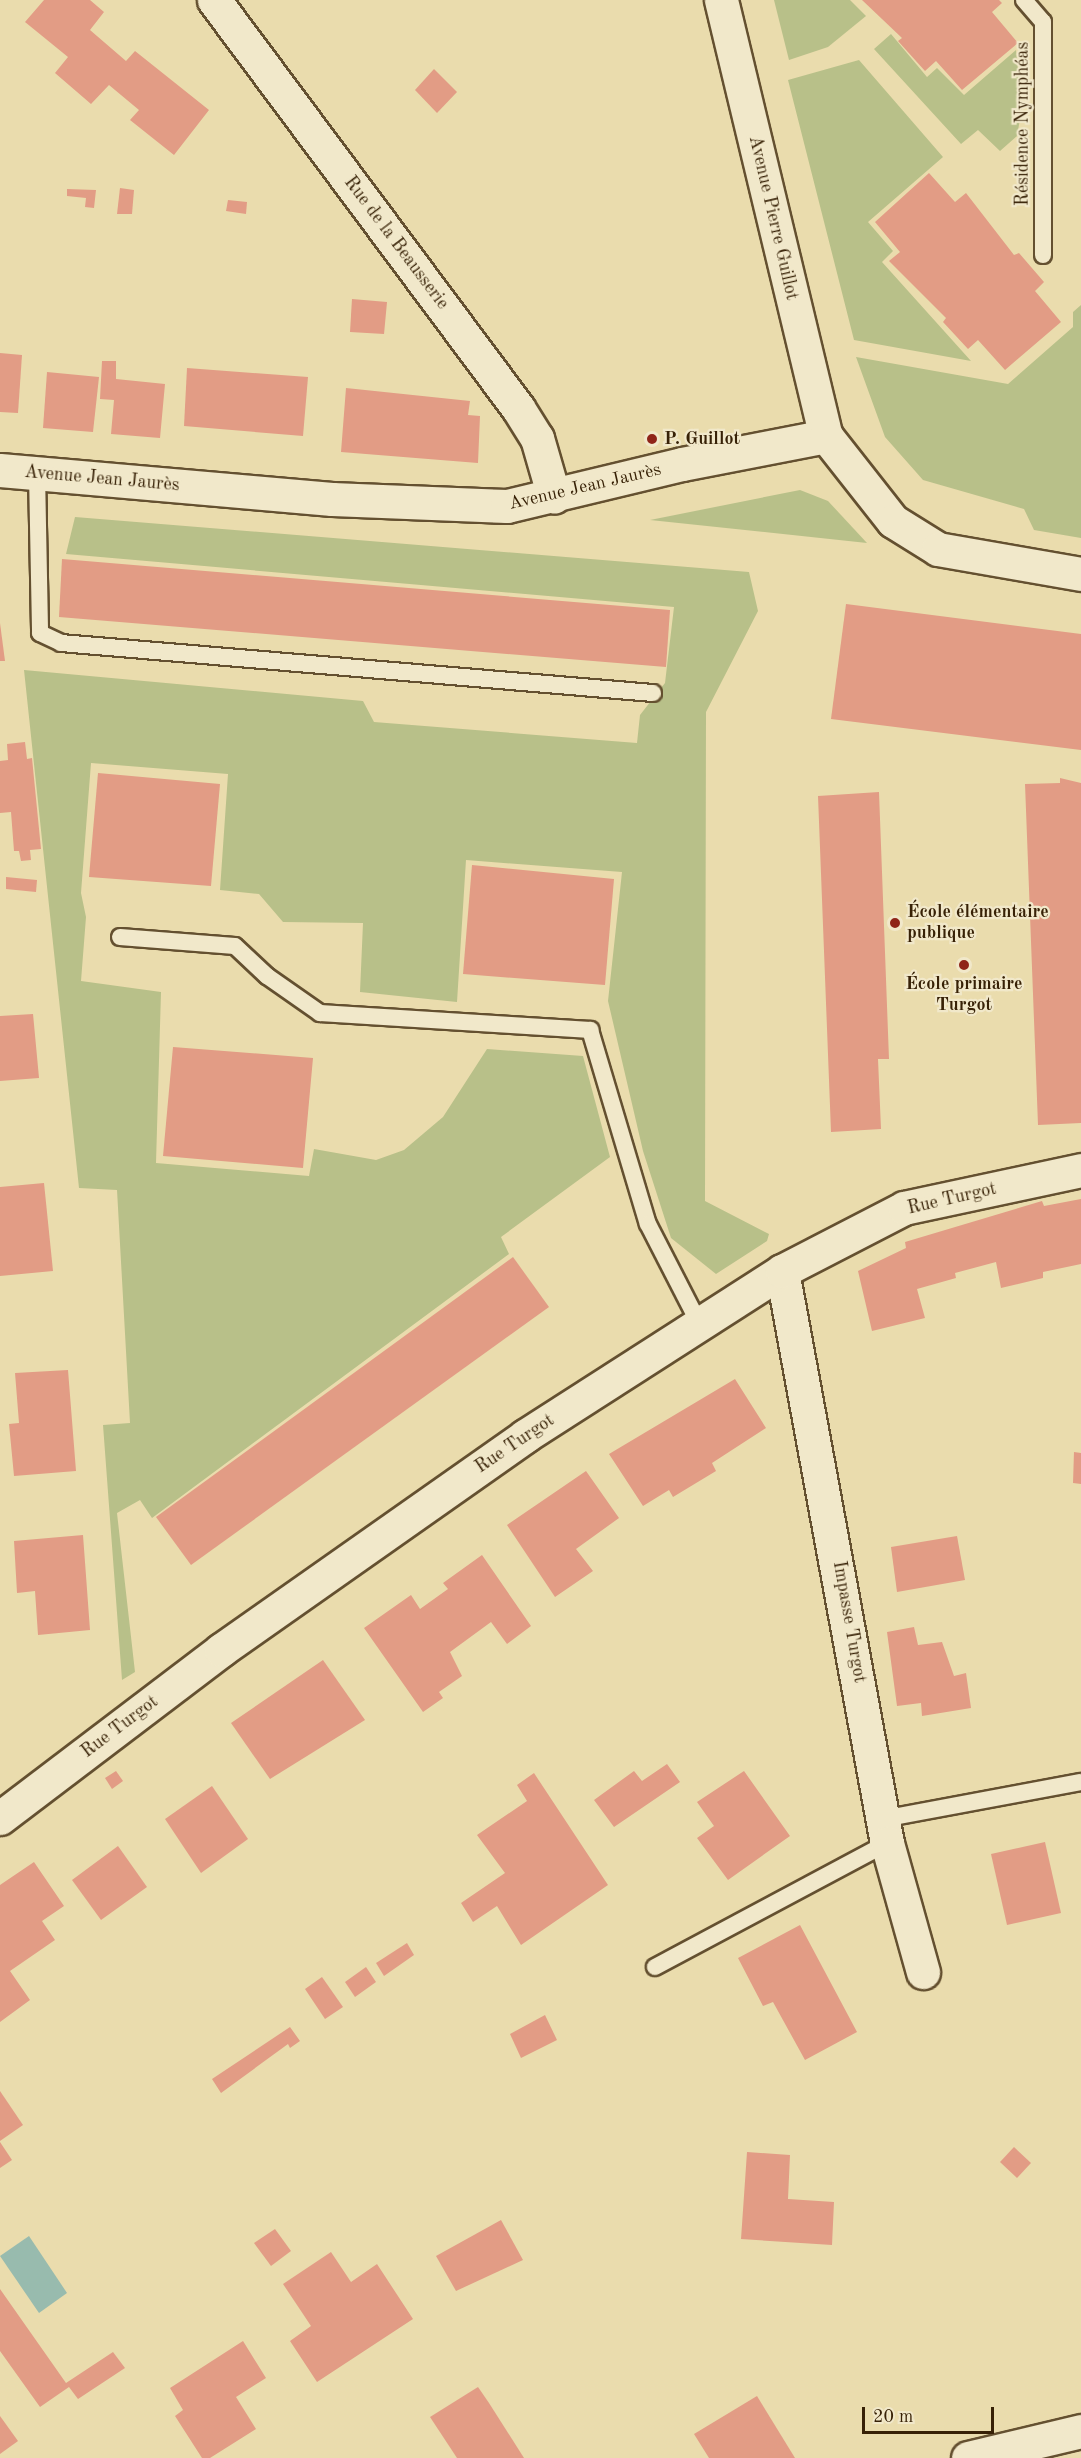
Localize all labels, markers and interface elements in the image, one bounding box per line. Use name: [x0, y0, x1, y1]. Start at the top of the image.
street label: Résidence Nymphéas: [1012, 42, 1034, 206]
street label: Avenue Pierre Guillot: [744, 134, 802, 302]
street label: Rue de la Beausserie: [339, 172, 453, 314]
place label: P. Guillot: [664, 428, 740, 450]
marker: P. Guillot: [645, 432, 659, 446]
street label: Avenue Jean Jaurès: [507, 459, 663, 515]
street label: Avenue Jean Jaurès: [24, 461, 180, 497]
place label: École élémentaire publique: [907, 902, 1049, 944]
marker: École élémentaire publique: [888, 916, 902, 930]
marker: École primaire Turgot: [957, 958, 971, 972]
place label: École primaire Turgot: [905, 974, 1023, 1016]
street label: Rue Turgot: [905, 1178, 999, 1220]
street label: Rue Turgot: [471, 1410, 559, 1478]
street label: Impasse Turgot: [828, 1559, 870, 1685]
street label: Rue Turgot: [77, 1691, 163, 1763]
scale bar: [865, 2395, 997, 2433]
text: 20 m: [873, 2408, 913, 2426]

